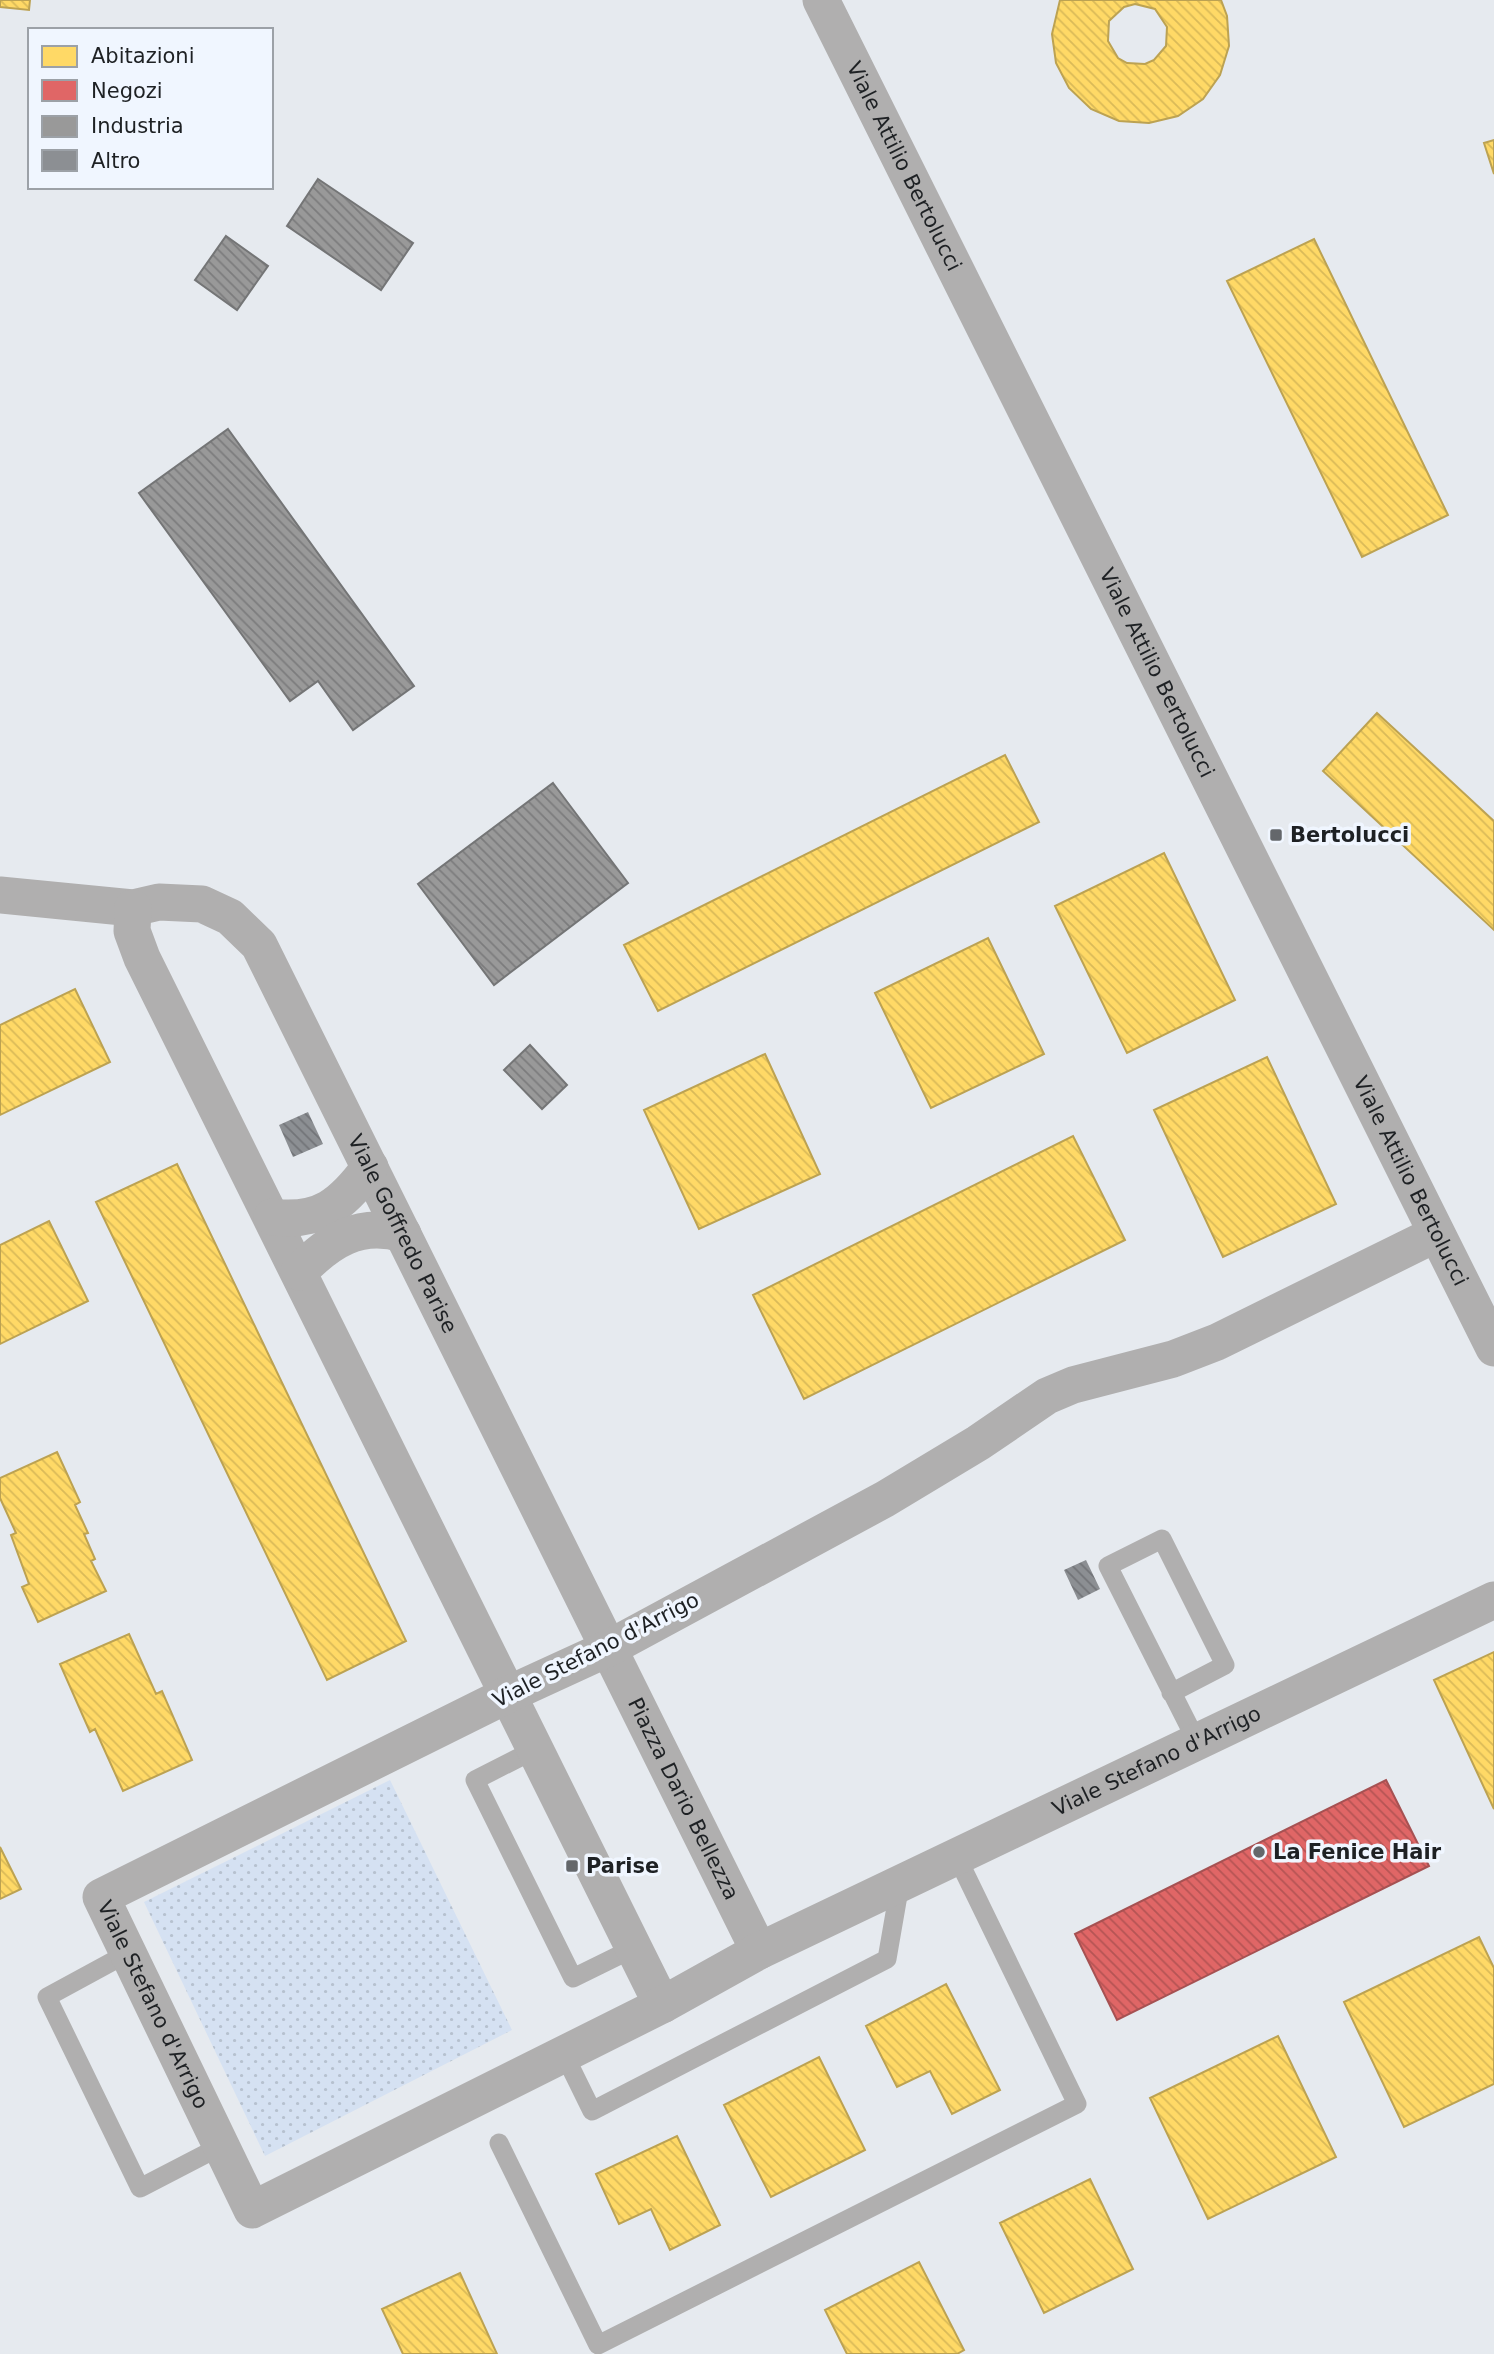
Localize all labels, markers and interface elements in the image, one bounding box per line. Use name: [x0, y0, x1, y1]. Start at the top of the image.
legend: [28, 28, 273, 189]
text: Abitazioni: [91, 44, 194, 68]
street label: Viale Attilio Bertolucci: [842, 58, 966, 275]
text: Negozi: [91, 79, 163, 103]
text: Industria: [91, 114, 184, 138]
text: Altro: [91, 149, 140, 173]
street label: Viale Attilio Bertolucci: [1095, 564, 1219, 781]
place label: Bertolucci: [1290, 823, 1409, 847]
marker: Bertolucci: [1268, 827, 1284, 843]
street label: Viale Attilio Bertolucci: [1348, 1072, 1473, 1290]
street label: Viale Goffredo Parise: [343, 1131, 462, 1337]
street label: Viale Stefano d'Arrigo: [489, 1588, 703, 1712]
street label: Piazza Dario Bellezza: [623, 1694, 744, 1904]
street label: Viale Stefano d'Arrigo: [1049, 1701, 1265, 1821]
place label: La Fenice Hair: [1273, 1840, 1442, 1864]
marker: La Fenice Hair: [1251, 1844, 1267, 1860]
place label: Parise: [586, 1854, 659, 1878]
marker: Parise: [564, 1858, 580, 1874]
street label: Viale Stefano d'Arrigo: [93, 1897, 213, 2113]

